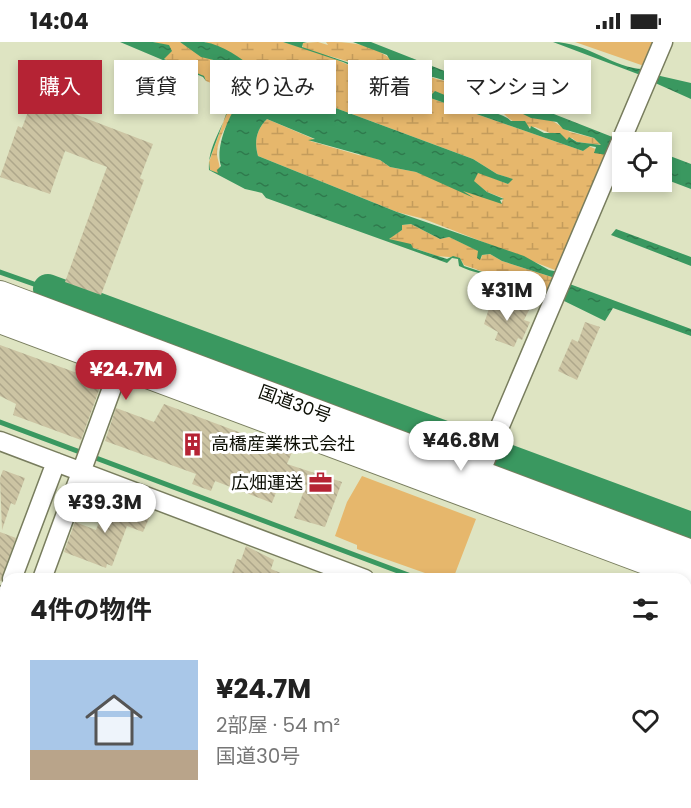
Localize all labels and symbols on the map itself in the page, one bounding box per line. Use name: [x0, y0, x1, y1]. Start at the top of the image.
pin: ¥31M: [471, 271, 543, 322]
pin: ¥24.7M: [77, 350, 175, 401]
street label: 国道30号: [255, 379, 335, 428]
pin: ¥46.8M: [412, 421, 510, 472]
building icon: 高橋産業株式会社: [180, 431, 206, 457]
place label: 高橋産業株式会社: [211, 431, 355, 456]
place label: 広畑運送: [231, 470, 303, 495]
office icon: 広畑運送: [308, 470, 334, 496]
pin: ¥39.3M: [56, 483, 154, 534]

